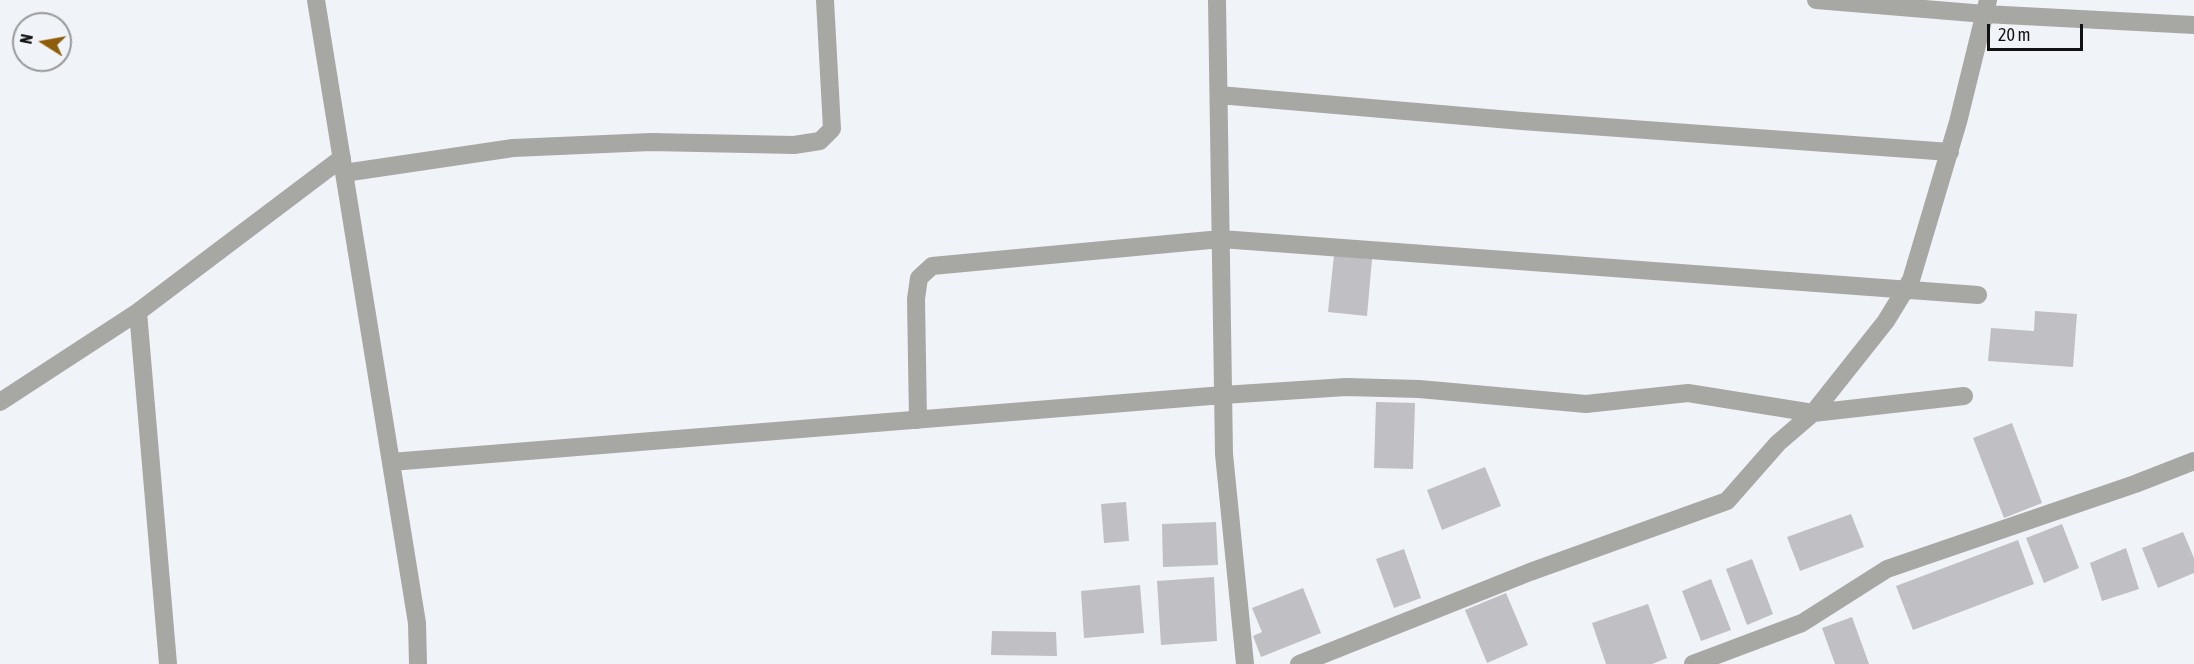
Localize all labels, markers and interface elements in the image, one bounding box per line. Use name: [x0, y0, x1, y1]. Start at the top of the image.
north arrow: [12, 12, 72, 72]
scale bar: [1990, 12, 2086, 50]
text: 20 m: [1998, 24, 2030, 45]
text: N: [17, 33, 36, 45]

